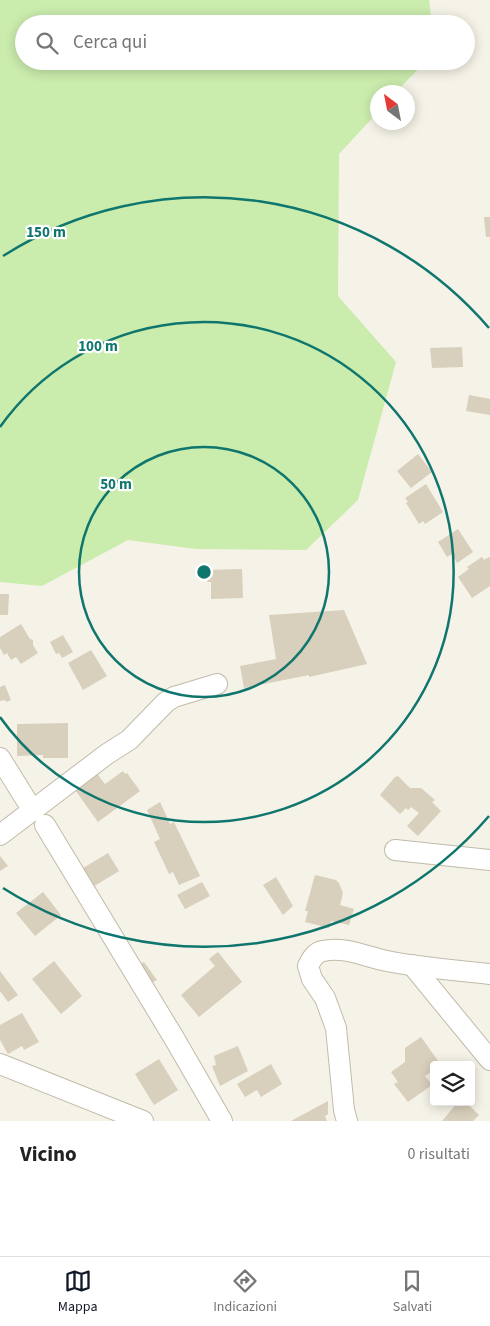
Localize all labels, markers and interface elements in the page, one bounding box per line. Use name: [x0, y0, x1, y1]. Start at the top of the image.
search box: [15, 15, 475, 70]
icon: search: [33, 29, 61, 57]
text: Cerca qui: [73, 29, 147, 56]
north arrow: [370, 85, 415, 130]
text: 150 m: [26, 222, 66, 243]
text: 100 m: [78, 336, 118, 357]
text: 50 m: [100, 474, 132, 495]
centre of rings: [195, 563, 213, 581]
map controls: [430, 1061, 475, 1106]
button: layers: [430, 1061, 475, 1106]
text: Vicino: [20, 1139, 77, 1169]
text: 0 risultati: [408, 1143, 470, 1165]
tab: Mappa: [58, 1267, 97, 1317]
tab: Indicazioni: [213, 1267, 277, 1317]
tab: Salvati: [393, 1267, 432, 1317]

